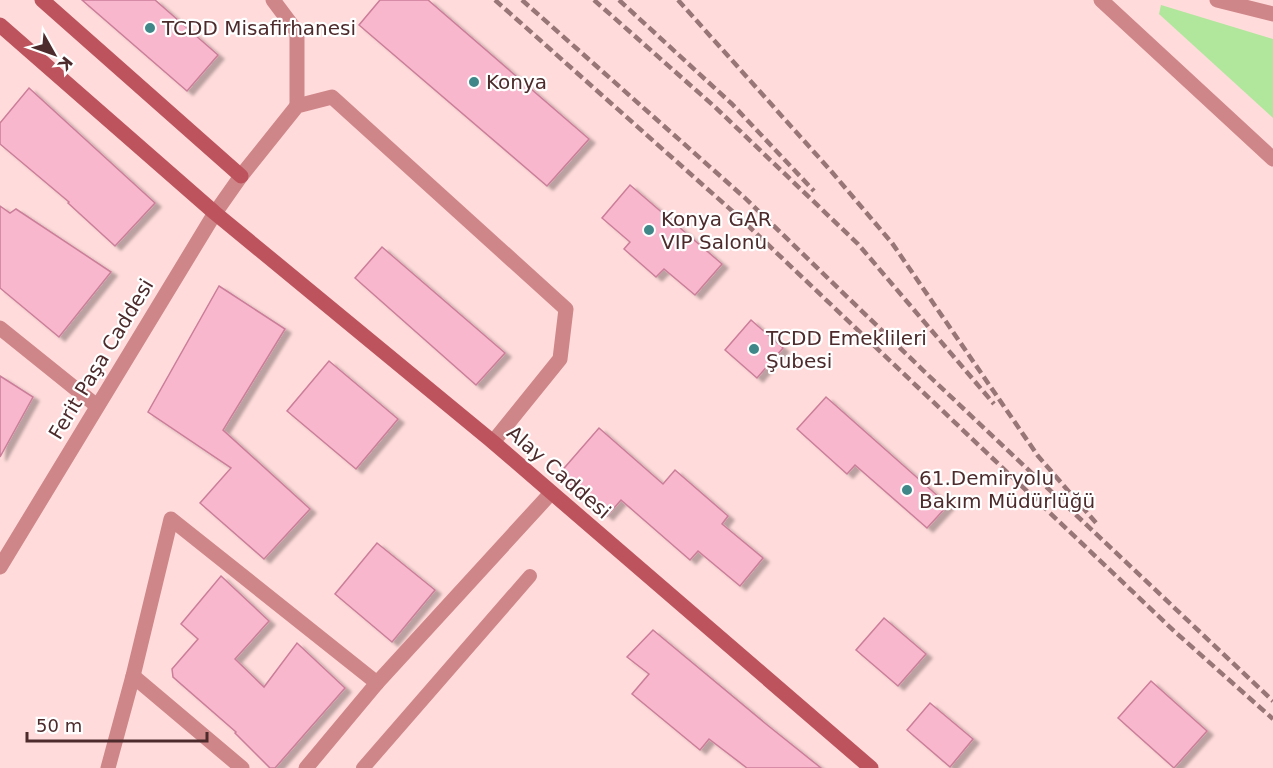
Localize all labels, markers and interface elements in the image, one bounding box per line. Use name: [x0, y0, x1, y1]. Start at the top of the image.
place label: TCDD Misafirhanesi: [161, 16, 356, 40]
marker: TCDD Misafirhanesi: [143, 21, 157, 35]
north arrow: [24, 24, 84, 84]
text: K: [53, 52, 76, 75]
place label: Konya: [486, 70, 547, 94]
marker: Konya: [467, 75, 481, 89]
place label: Konya GAR VIP Salonu: [661, 207, 772, 254]
marker: Konya GAR VIP Salonu: [642, 223, 656, 237]
street label: Ferit Paşa Caddesi: [44, 274, 158, 444]
place label: TCDD Emeklileri Şubesi: [765, 326, 927, 373]
marker: TCDD Emeklileri Şubesi: [747, 342, 761, 356]
street label: Alay Caddesi: [502, 420, 616, 524]
place label: 61.Demiryolu Bakım Müdürlüğü: [919, 466, 1095, 513]
marker: 61.Demiryolu Bakım Müdürlüğü: [900, 483, 914, 497]
scale bar: [27, 705, 207, 743]
text: 50 m: [36, 715, 82, 736]

